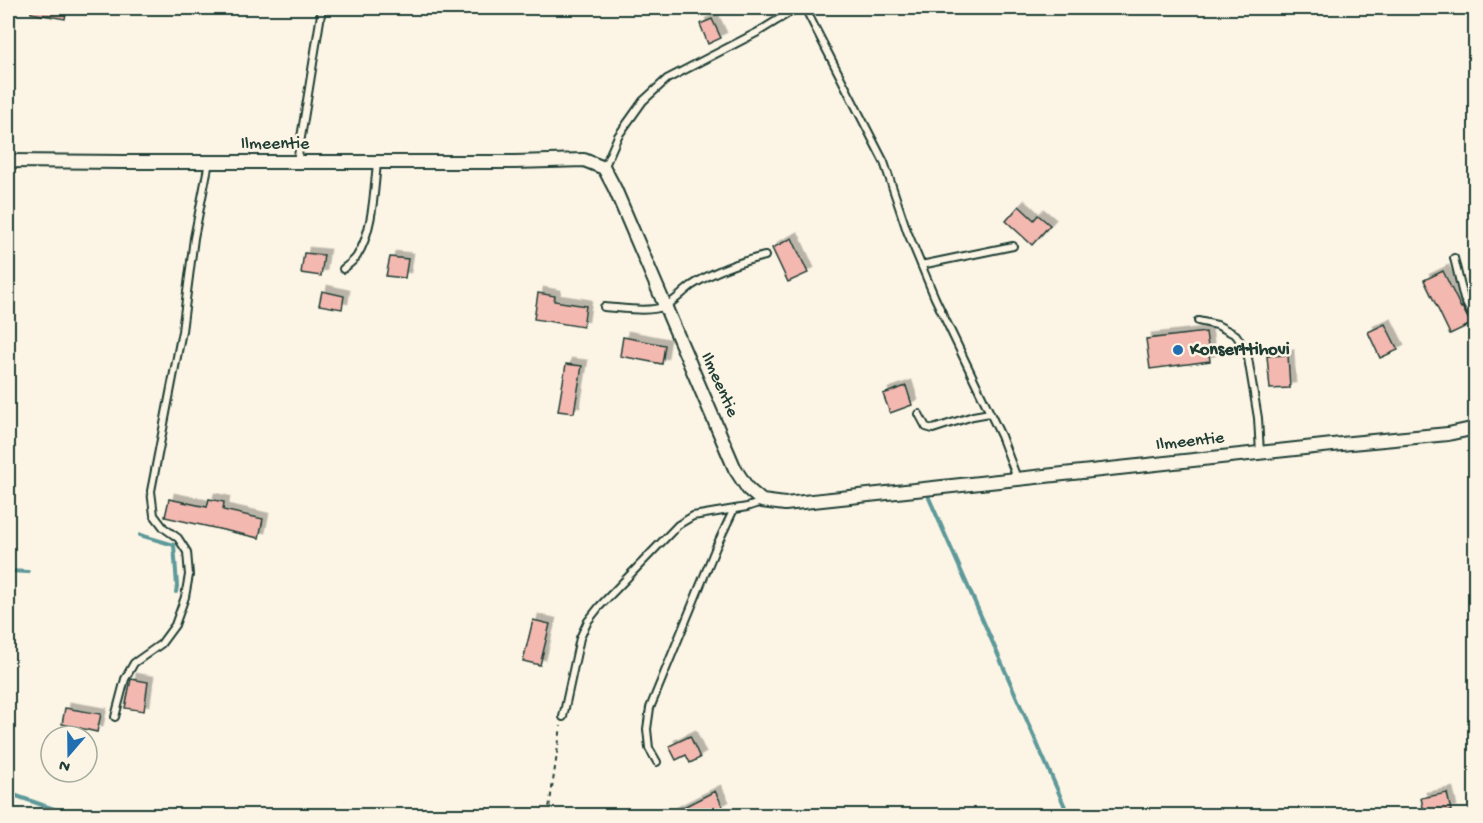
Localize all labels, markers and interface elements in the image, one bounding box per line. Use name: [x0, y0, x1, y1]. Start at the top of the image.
street label: Ilmeentie: [241, 134, 310, 155]
place label: Konserttihovi: [1189, 340, 1290, 361]
marker: Konserttihovi: [1171, 343, 1185, 357]
street label: Ilmeentie: [695, 349, 743, 421]
street label: Ilmeentie: [1155, 428, 1226, 456]
north arrow: [39, 724, 99, 784]
text: N: [56, 754, 73, 776]

